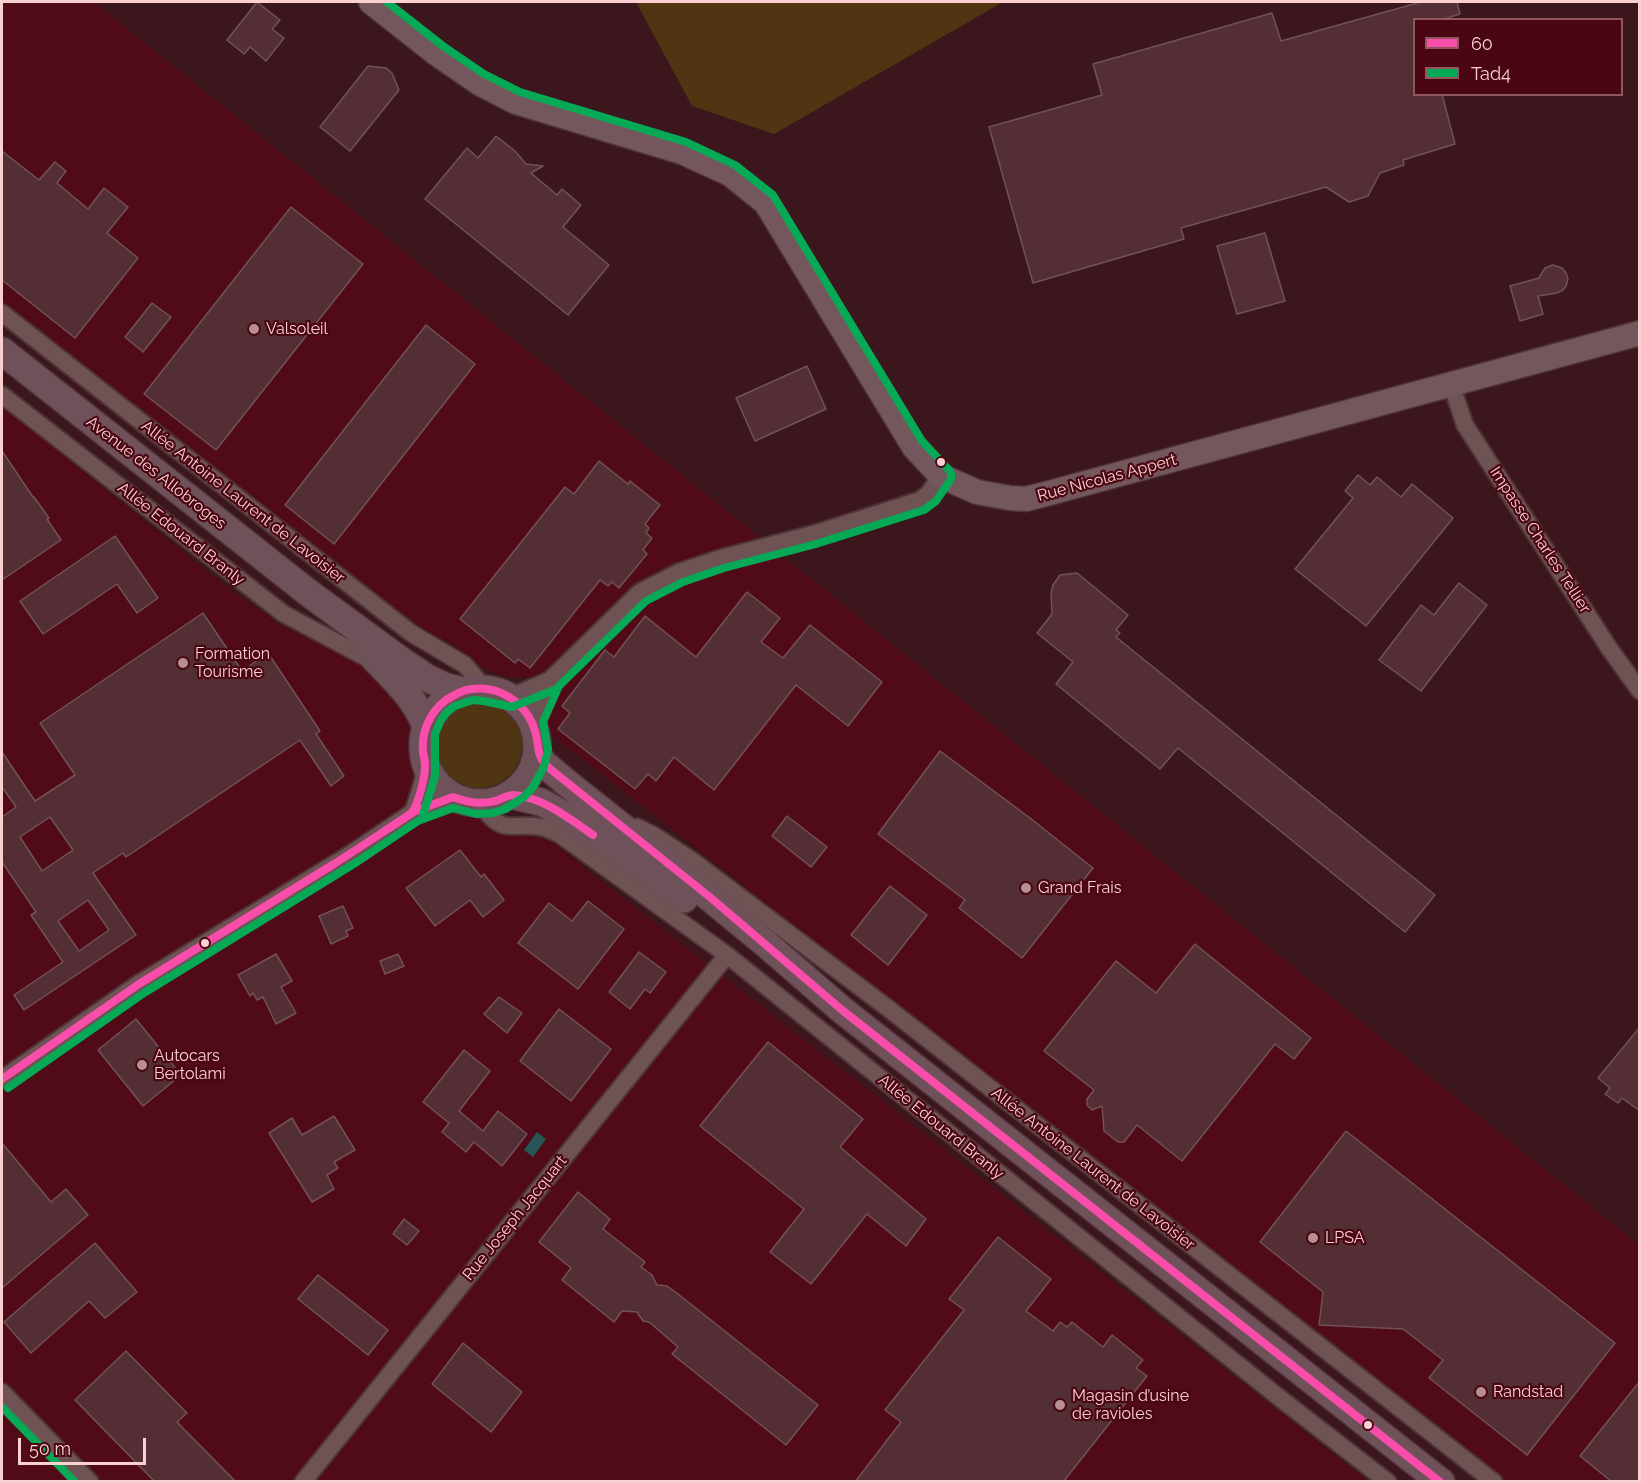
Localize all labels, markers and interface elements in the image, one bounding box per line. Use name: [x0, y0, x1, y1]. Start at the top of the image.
legend: [1413, 18, 1623, 96]
text: 60: [1471, 33, 1493, 54]
text: Tad4: [1471, 63, 1511, 84]
place label: Valsoleil: [266, 319, 328, 339]
marker: Valsoleil: [247, 322, 261, 336]
street label: Avenue des Allobroges: [82, 412, 230, 534]
street label: Allée Antoine Laurent de Lavoisier: [137, 417, 349, 587]
street label: Rue Nicolas Appert: [1035, 450, 1179, 506]
unlabelled marker: [935, 456, 947, 468]
street label: Impasse Charles Tellier: [1485, 463, 1595, 617]
street label: Allée Edouard Branly: [114, 478, 248, 590]
place label: Formation Tourisme: [195, 644, 270, 682]
marker: Formation Tourisme: [176, 656, 190, 670]
place label: Grand Frais: [1038, 878, 1121, 898]
marker: Grand Frais: [1019, 881, 1033, 895]
unlabelled marker: [199, 937, 211, 949]
place label: Autocars Bertolami: [154, 1046, 226, 1084]
marker: Autocars Bertolami: [135, 1058, 149, 1072]
street label: Allée Edouard Branly: [874, 1070, 1008, 1184]
street label: Allée Antoine Laurent de Lavoisier: [987, 1084, 1199, 1254]
street label: Rue Joseph Jacquart: [459, 1152, 571, 1284]
place label: LPSA: [1325, 1228, 1365, 1248]
marker: LPSA: [1306, 1231, 1320, 1245]
place label: Randstad: [1493, 1382, 1563, 1402]
marker: Randstad: [1474, 1385, 1488, 1399]
place label: Magasin d’usine de ravioles: [1072, 1386, 1189, 1424]
marker: Magasin d’usine de ravioles: [1053, 1398, 1067, 1412]
unlabelled marker: [1362, 1419, 1374, 1431]
scale bar: [21, 1426, 148, 1464]
text: 50 m: [29, 1438, 71, 1459]

